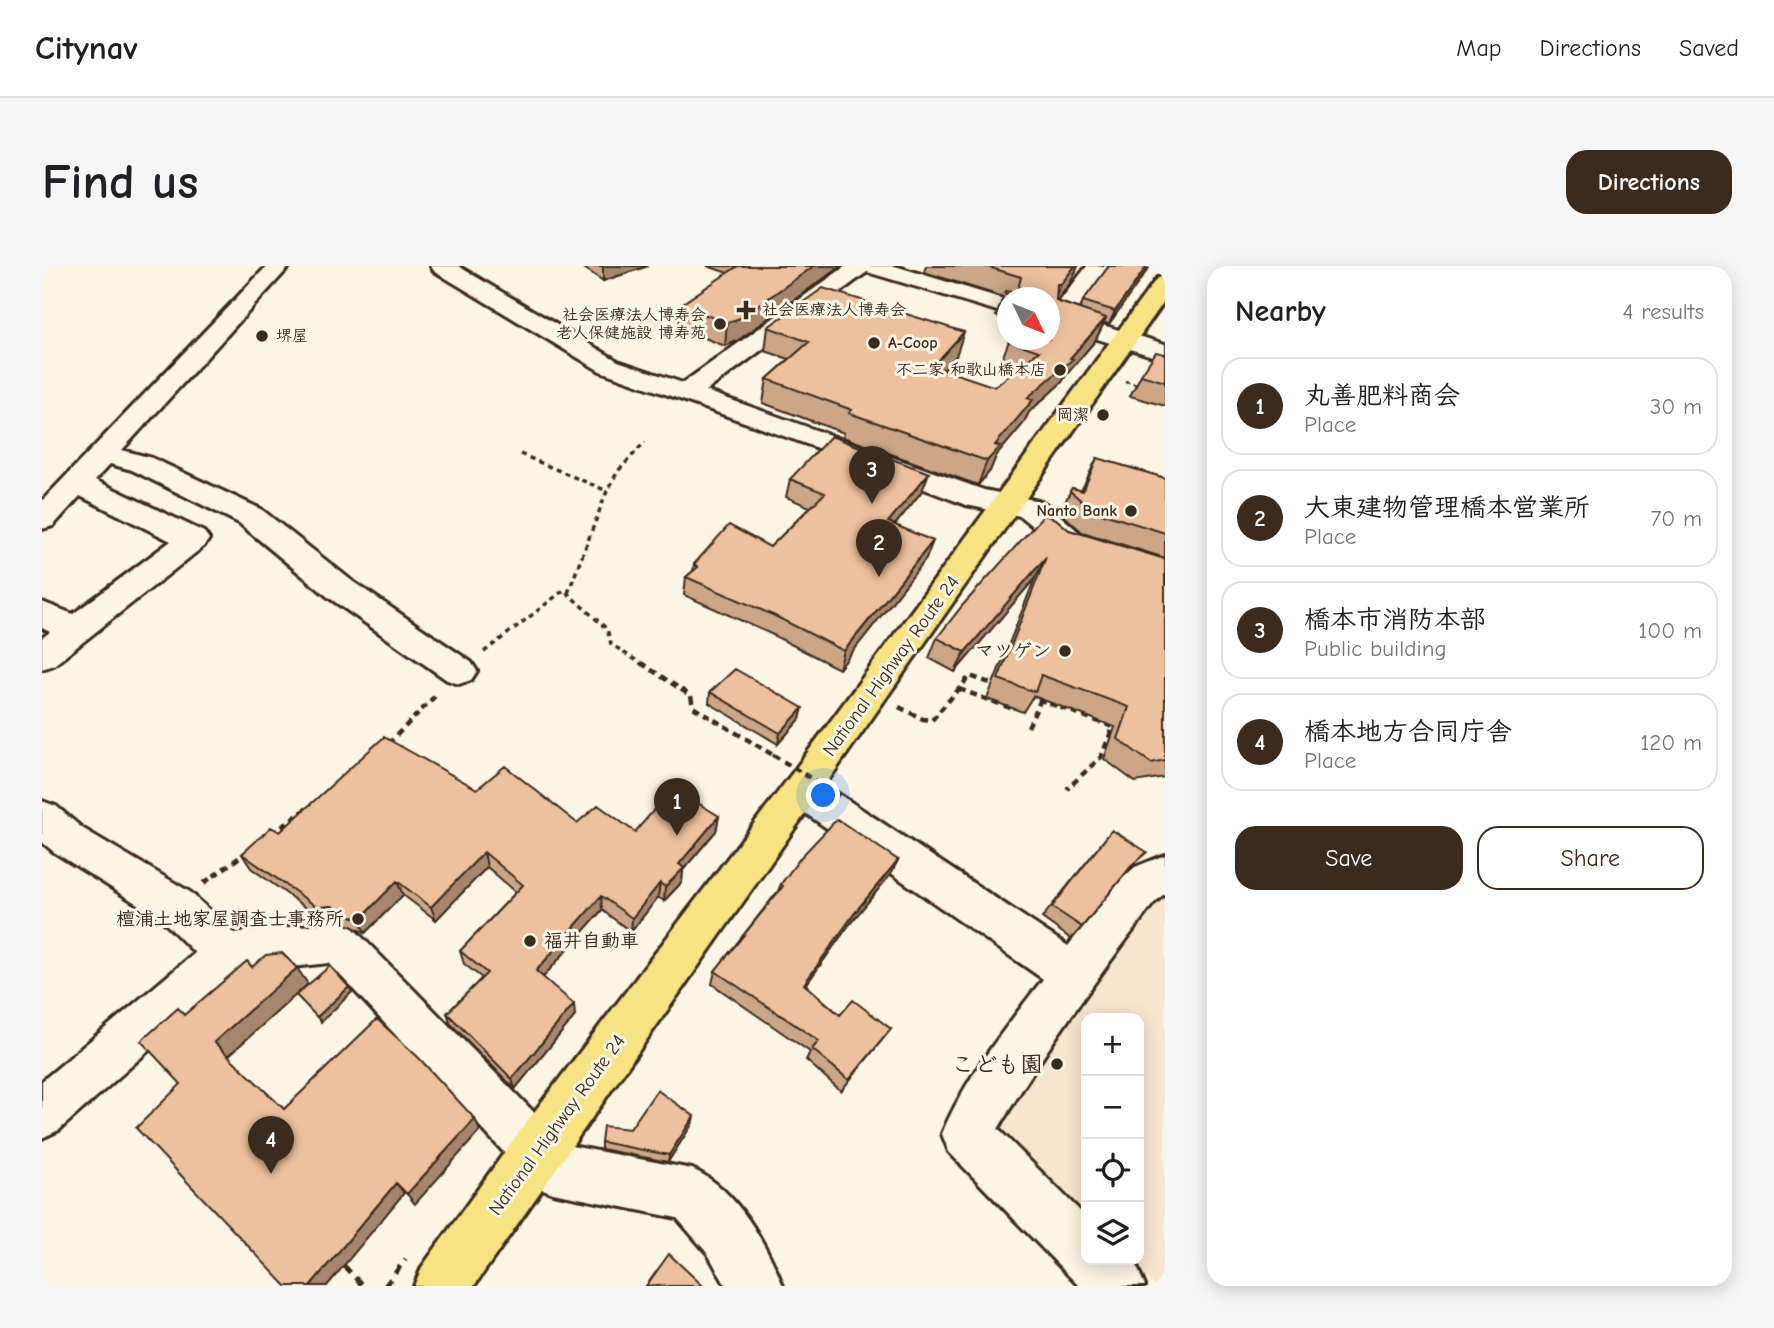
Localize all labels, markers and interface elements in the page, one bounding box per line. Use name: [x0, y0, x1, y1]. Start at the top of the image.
text: Citynav: [35, 29, 138, 67]
text: Map: [1456, 34, 1502, 62]
text: Directions: [1540, 34, 1641, 62]
text: Saved: [1679, 34, 1739, 62]
button: Directions: [1566, 150, 1732, 214]
text: Find us: [42, 154, 198, 210]
north arrow: [997, 287, 1060, 350]
text: Nearby: [1235, 294, 1326, 329]
text: 4 results: [1622, 298, 1704, 325]
marker: 社会医療法人博寿会: [736, 300, 756, 320]
place label: 社会医療法人博寿会: [762, 301, 906, 319]
place label: 社会医療法人博寿会 老人保健施設 博寿苑: [556, 306, 706, 342]
marker: 社会医療法人博寿会 老人保健施設 博寿苑: [712, 316, 728, 332]
place label: 堺屋: [276, 327, 308, 345]
marker: 堺屋: [254, 328, 270, 344]
place label: A-Coop: [888, 334, 938, 352]
marker: A-Coop: [866, 335, 882, 351]
place label: 不二家 和歌山橋本店: [896, 361, 1046, 379]
marker: 不二家 和歌山橋本店: [1052, 362, 1068, 378]
text: 丸善肥料商会: [1304, 381, 1460, 411]
text: 1: [1255, 393, 1265, 420]
text: 30 m: [1650, 393, 1702, 420]
place label: 岡潔: [1057, 406, 1089, 424]
marker: 岡潔: [1095, 407, 1111, 423]
text: Place: [1304, 411, 1356, 438]
pin: 3: [849, 446, 895, 504]
text: 大東建物管理橋本営業所: [1304, 493, 1590, 523]
place label: Nanto Bank: [1037, 502, 1117, 520]
marker: Nanto Bank: [1123, 503, 1139, 519]
text: 2: [1254, 505, 1266, 532]
text: 70 m: [1650, 505, 1702, 532]
pin: 2: [856, 519, 902, 577]
text: Place: [1304, 523, 1356, 550]
street label: National Highway Route 24: [818, 572, 964, 760]
text: 橋本市消防本部: [1304, 605, 1486, 635]
text: 3: [1254, 617, 1266, 644]
text: 100 m: [1638, 617, 1702, 644]
text: Public building: [1304, 635, 1447, 662]
place label: マツゲン: [975, 640, 1051, 662]
marker: マツゲン: [1057, 643, 1073, 659]
text: 橋本地方合同庁舎: [1304, 717, 1512, 747]
text: 4: [1255, 729, 1265, 756]
text: 120 m: [1640, 729, 1702, 756]
text: Place: [1304, 747, 1356, 774]
pin: 1: [654, 778, 700, 836]
your location: [806, 778, 840, 812]
button: Save: [1235, 826, 1463, 890]
button: Share: [1477, 826, 1704, 890]
place label: 檀浦土地家屋調査士事務所: [116, 908, 344, 930]
marker: 檀浦土地家屋調査士事務所: [350, 911, 366, 927]
place label: 福井自動車: [544, 930, 639, 952]
marker: 福井自動車: [522, 933, 538, 949]
map controls: [1081, 1013, 1144, 1265]
button: +: [1081, 1013, 1144, 1076]
street label: National Highway Route 24: [484, 1031, 630, 1219]
place label: こども園: [951, 1051, 1043, 1078]
marker: こども園: [1049, 1056, 1065, 1072]
button: −: [1081, 1076, 1144, 1139]
pin: 4: [248, 1116, 294, 1174]
button: locate: [1081, 1139, 1144, 1202]
button: layers: [1081, 1202, 1144, 1265]

